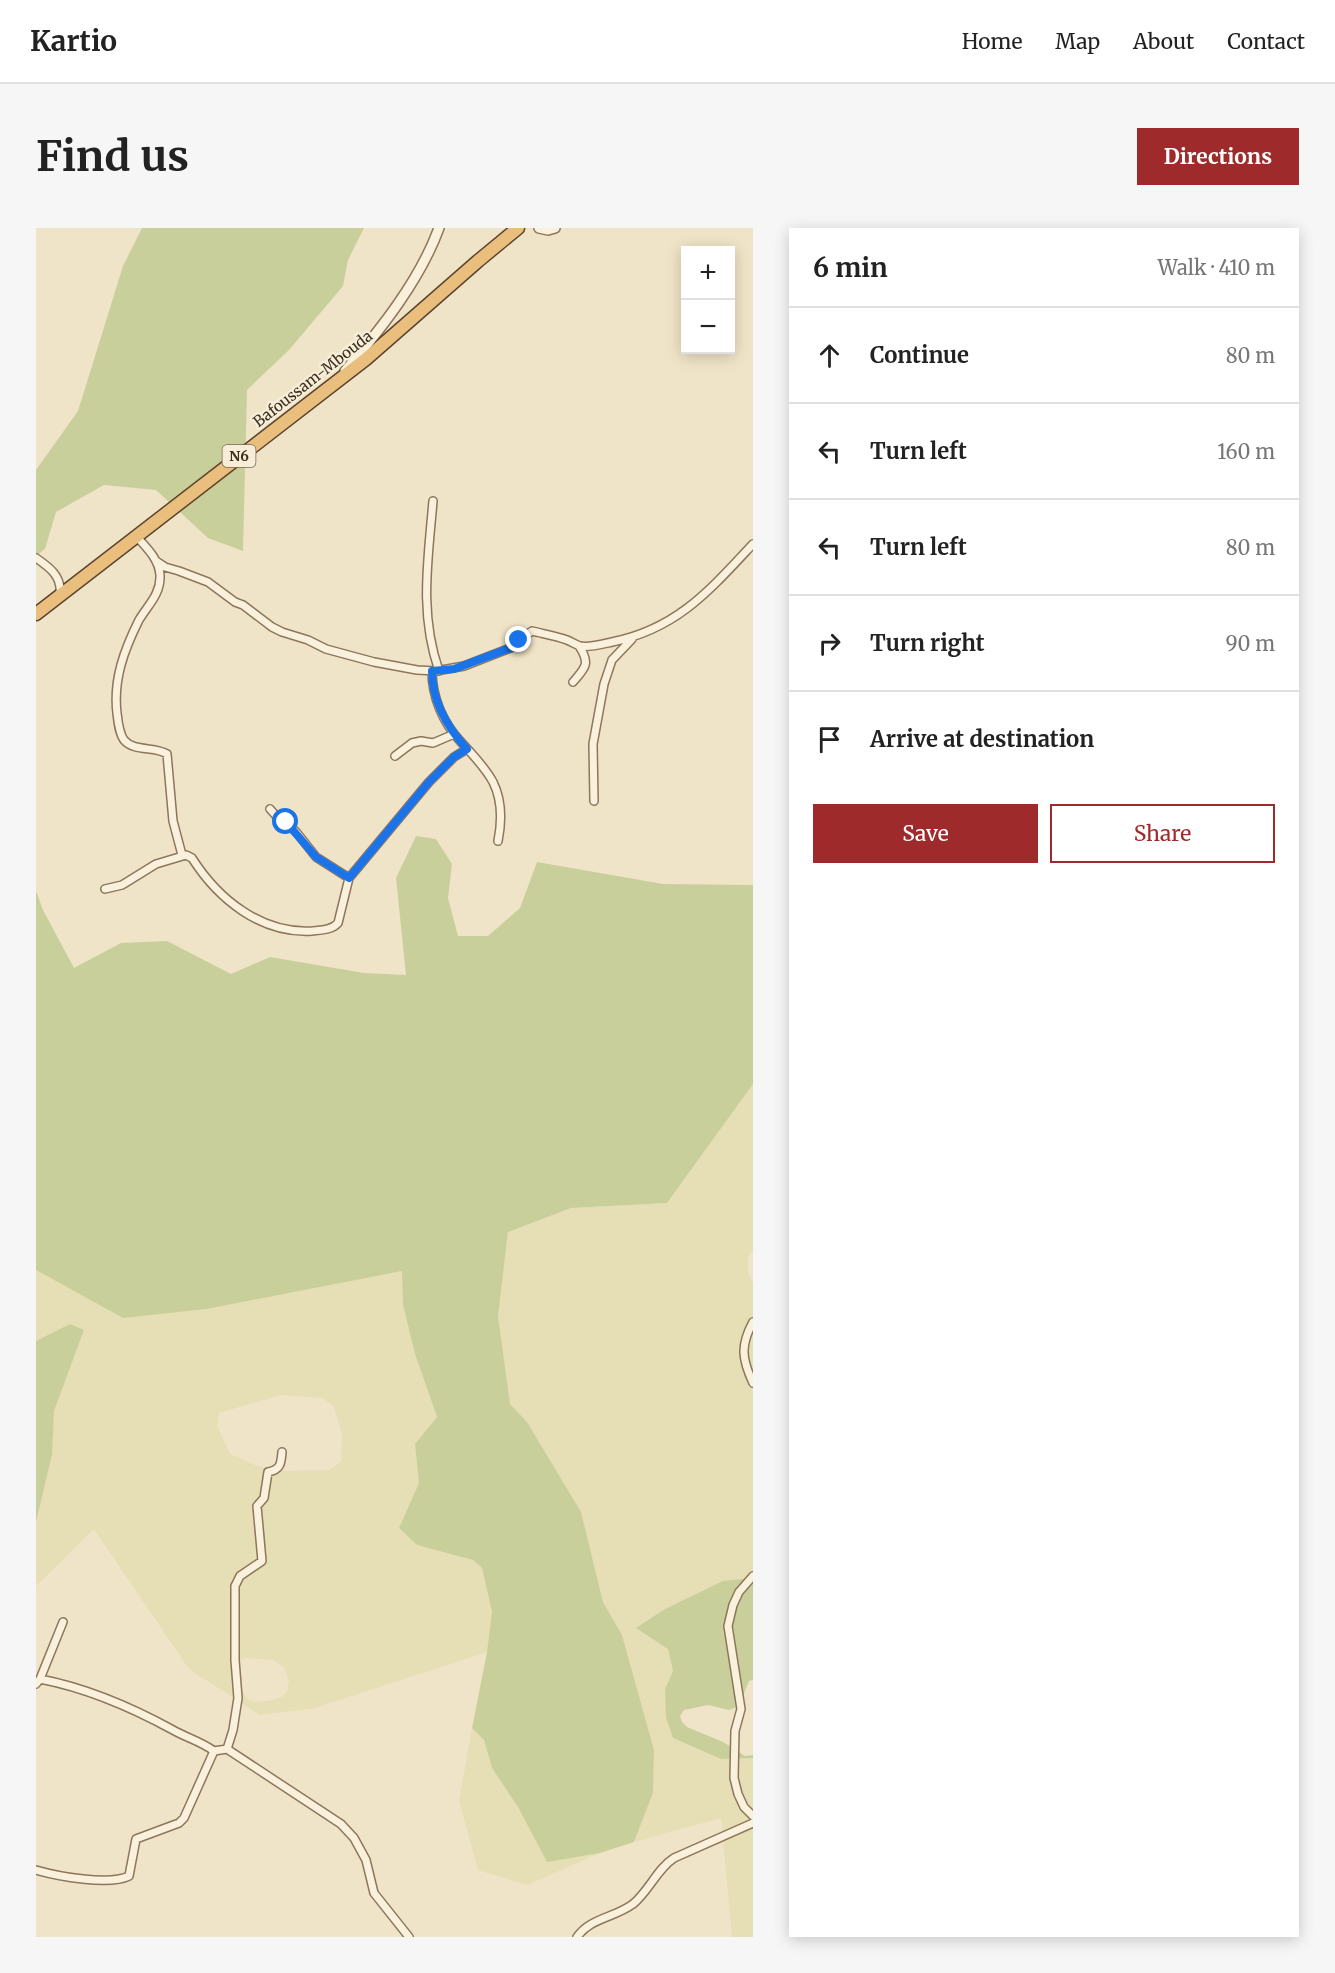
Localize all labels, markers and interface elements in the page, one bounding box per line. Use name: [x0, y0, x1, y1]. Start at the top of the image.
text: Kartio: [30, 23, 117, 59]
text: Home: [962, 28, 1022, 55]
text: Map: [1055, 28, 1100, 55]
text: About: [1133, 28, 1194, 55]
text: Contact: [1227, 28, 1305, 55]
button: Directions: [1137, 128, 1299, 185]
text: Find us: [36, 130, 189, 182]
map controls: [681, 246, 735, 354]
button: +: [681, 246, 735, 300]
text: 6 min: [813, 251, 888, 284]
text: Walk · 410 m: [1158, 255, 1275, 280]
button: −: [681, 300, 735, 354]
street label: Bafoussam-Mbouda: [249, 326, 376, 431]
icon: ahead: [813, 339, 846, 372]
text: Continue: [870, 341, 969, 369]
text: 80 m: [1226, 343, 1275, 368]
icon: left: [813, 435, 846, 468]
text: Turn left: [870, 437, 967, 465]
text: 160 m: [1217, 439, 1275, 464]
road number: N6: [222, 445, 256, 467]
icon: left: [813, 531, 846, 564]
text: Turn left: [870, 533, 967, 561]
text: 80 m: [1226, 535, 1275, 560]
route end: [505, 626, 531, 652]
icon: right: [813, 627, 846, 660]
text: Turn right: [870, 629, 984, 657]
text: 90 m: [1225, 631, 1275, 656]
icon: arrive: [813, 723, 846, 756]
text: Arrive at destination: [870, 725, 1094, 753]
button: Save: [813, 804, 1038, 863]
button: Share: [1050, 804, 1275, 863]
route start: [272, 808, 298, 834]

